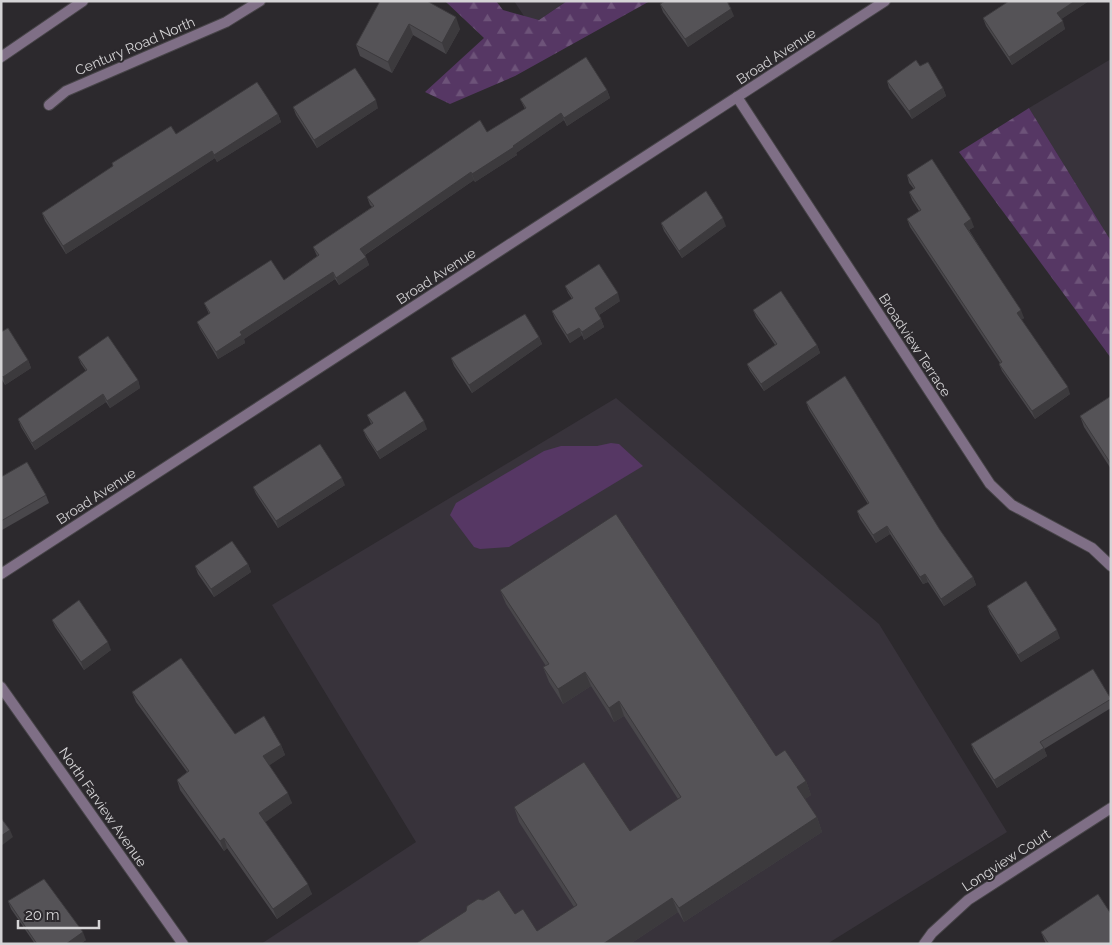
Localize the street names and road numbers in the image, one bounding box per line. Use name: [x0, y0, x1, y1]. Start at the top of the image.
street label: Century Road North: [73, 14, 197, 78]
street label: Broad Avenue: [734, 25, 818, 87]
street label: Broad Avenue: [394, 245, 478, 307]
street label: Broadview Terrace: [876, 290, 954, 400]
street label: Broad Avenue: [54, 465, 138, 527]
street label: North Farview Avenue: [56, 744, 150, 870]
street label: Longview Court: [959, 825, 1053, 895]

